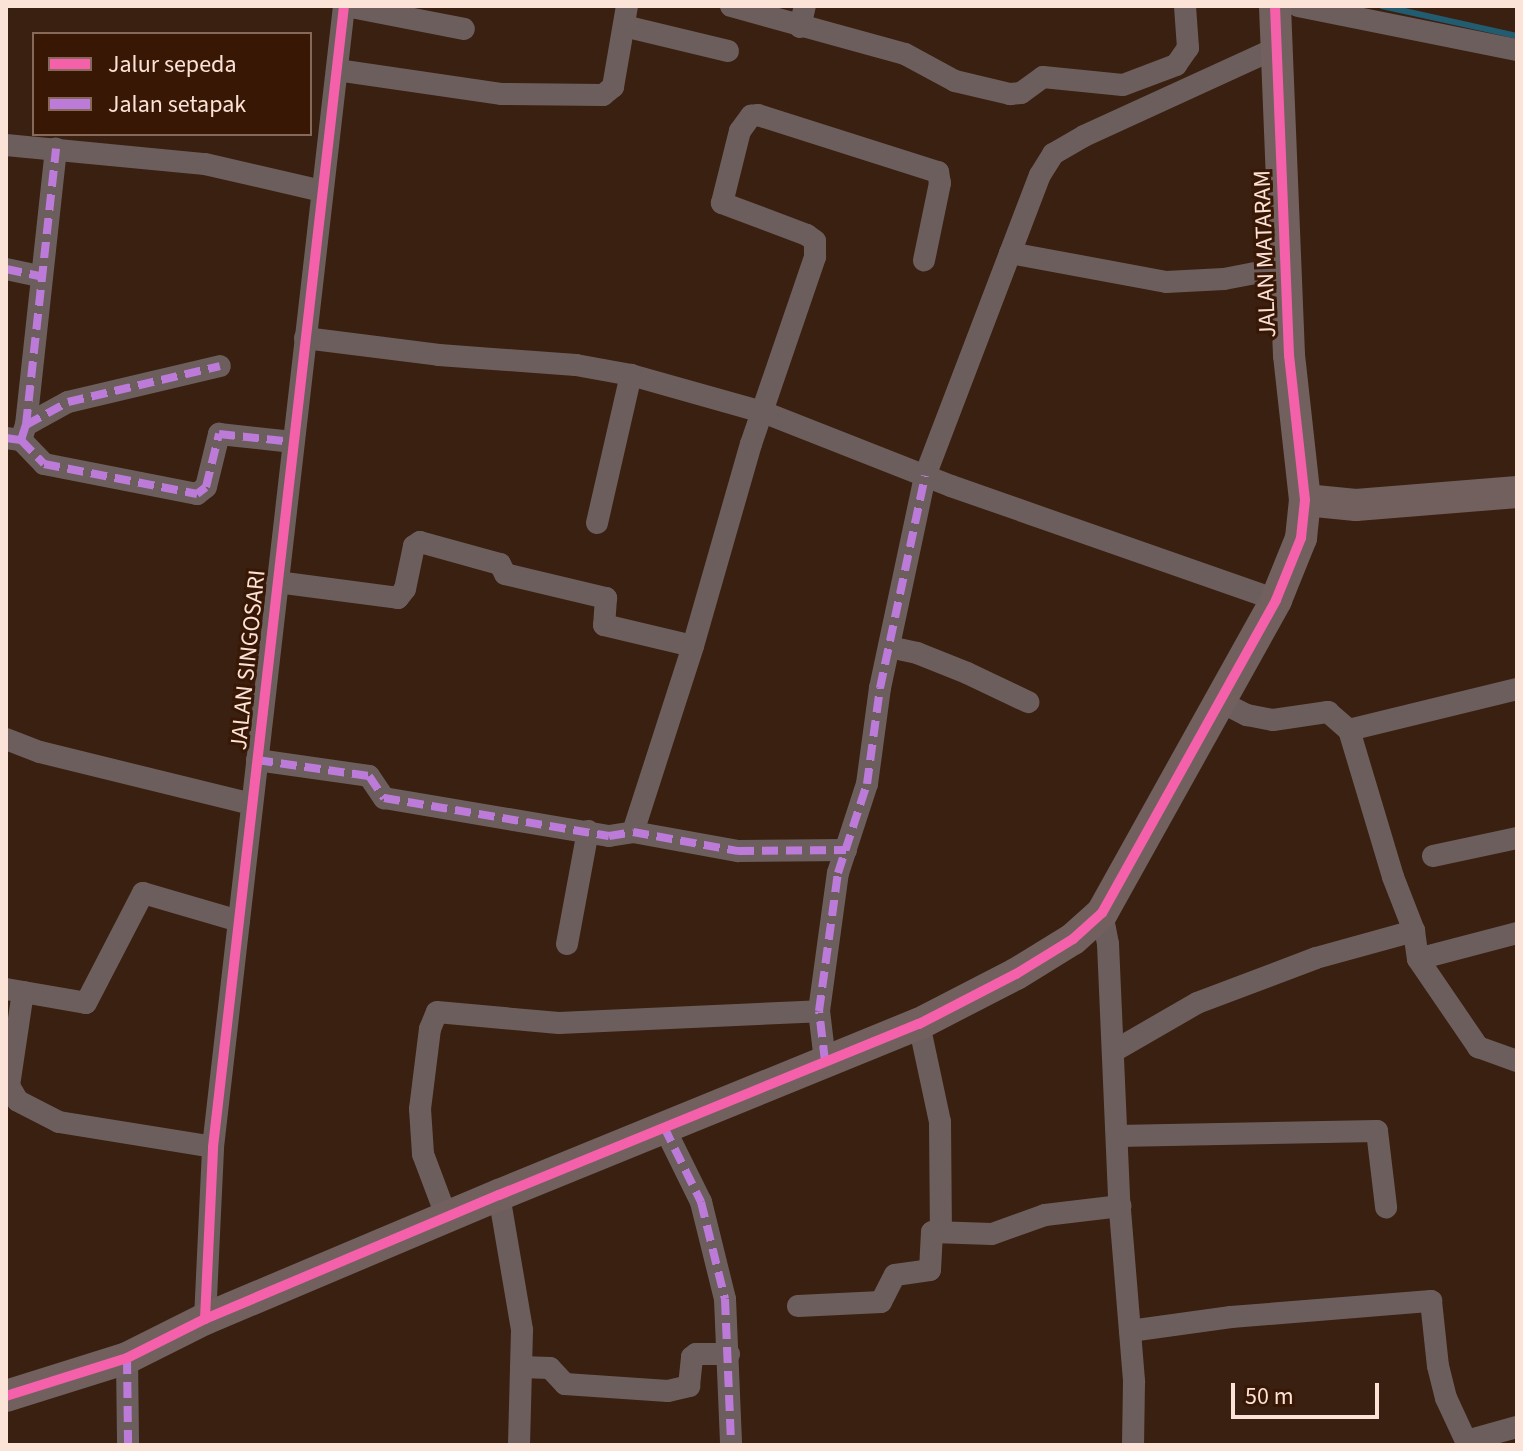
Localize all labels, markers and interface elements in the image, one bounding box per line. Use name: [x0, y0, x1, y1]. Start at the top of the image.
legend: [32, 32, 312, 136]
text: Jalur sepeda: [108, 47, 237, 82]
text: Jalan setapak: [108, 87, 246, 122]
street label: JALAN MATARAM: [1248, 170, 1282, 338]
street label: JALAN SINGOSARI: [224, 569, 272, 751]
scale bar: [1235, 1367, 1383, 1417]
text: 50 m: [1245, 1379, 1294, 1414]

